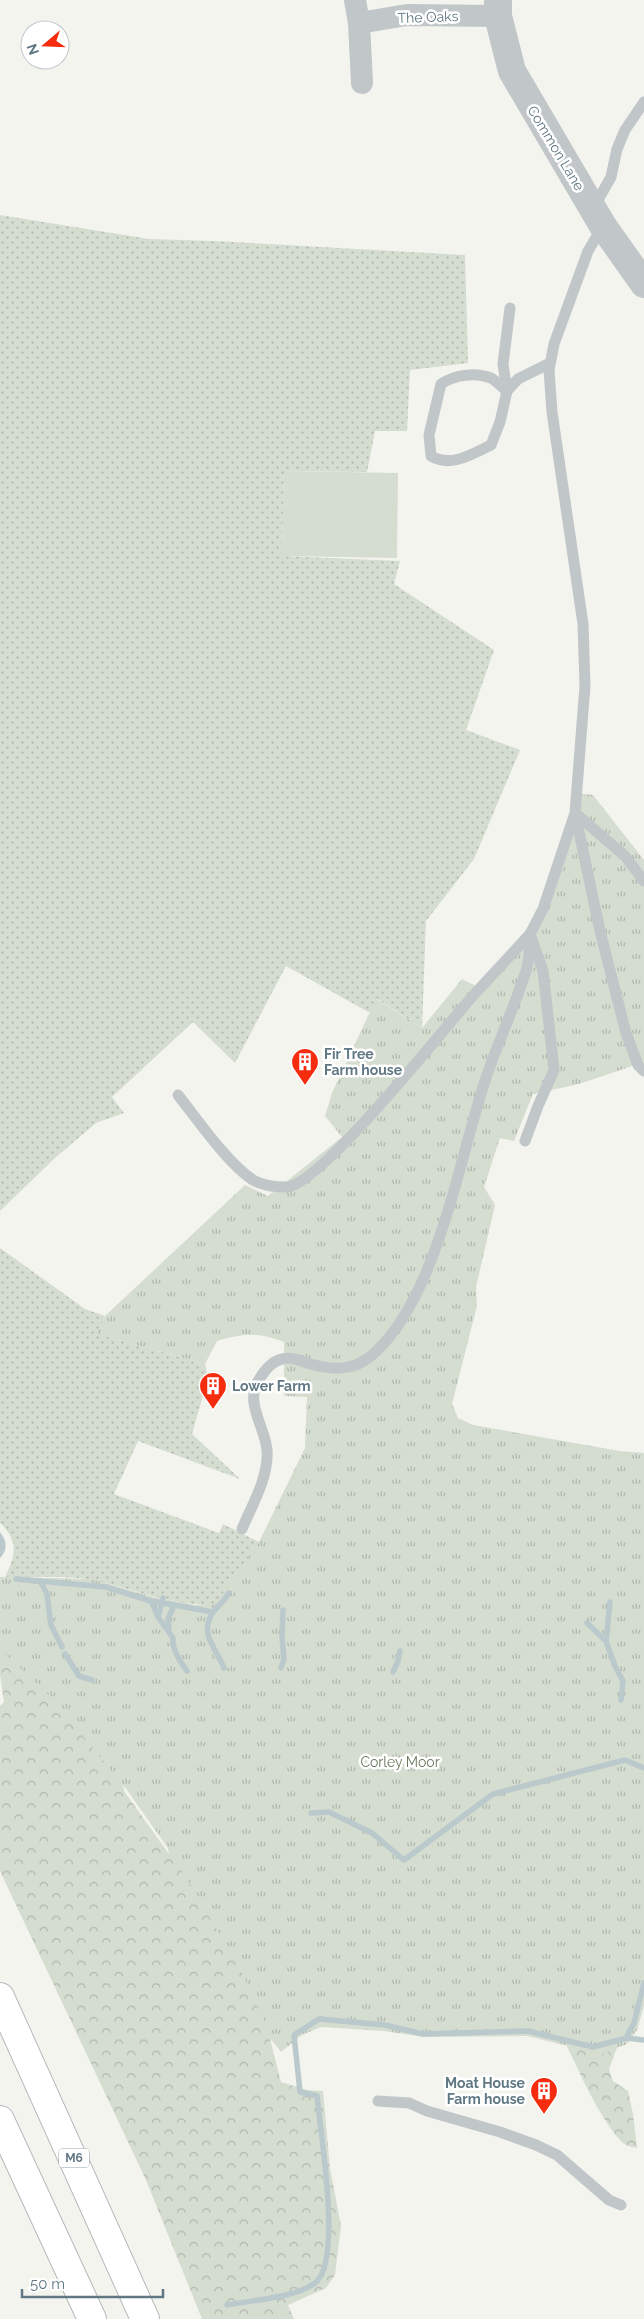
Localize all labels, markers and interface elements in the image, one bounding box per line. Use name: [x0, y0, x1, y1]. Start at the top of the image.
street label: The Oaks: [397, 8, 459, 26]
north arrow: [20, 20, 70, 70]
text: N: [23, 42, 42, 57]
street label: Common Lane: [524, 103, 588, 193]
place label: Fir Tree Farm house: [324, 1046, 403, 1078]
building icon: Fir Tree Farm house: [290, 1047, 320, 1086]
building icon: Lower Farm: [198, 1371, 228, 1410]
place label: Lower Farm: [232, 1378, 311, 1394]
park label: Corley Moor: [360, 1754, 440, 1770]
place label: Moat House Farm house: [445, 2075, 526, 2107]
building icon: Moat House Farm house: [529, 2076, 559, 2115]
road number: M6: [59, 2148, 89, 2168]
scale bar: [22, 2266, 164, 2298]
text: 50 m: [30, 2275, 65, 2293]

